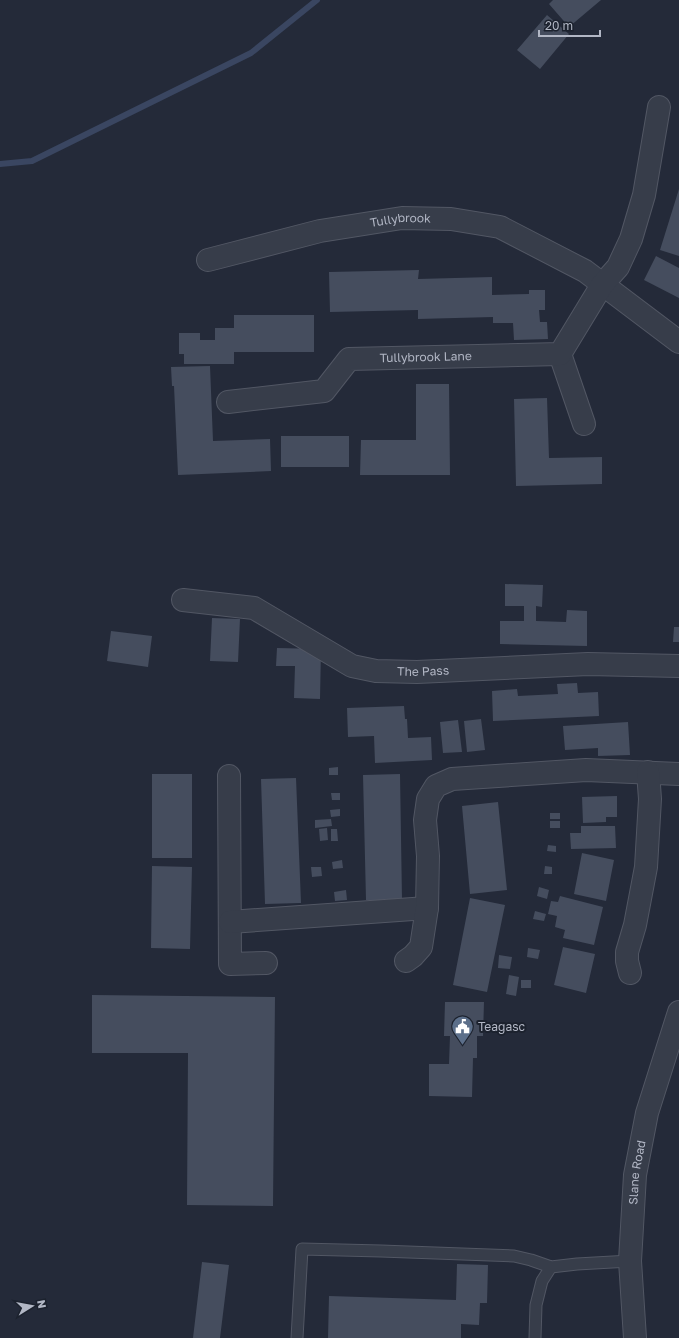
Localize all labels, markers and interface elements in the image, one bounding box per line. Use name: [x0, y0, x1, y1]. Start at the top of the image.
scale bar: [539, 12, 600, 38]
text: 20 m: [545, 18, 573, 33]
street label: Tullybrook: [369, 210, 431, 230]
street label: Tullybrook Lane: [380, 348, 472, 365]
street label: The Pass: [397, 663, 449, 679]
public building icon: Teagasc: [450, 1014, 476, 1047]
place label: Teagasc: [478, 1019, 526, 1034]
street label: Slane Road: [625, 1139, 649, 1205]
north arrow: [12, 1286, 52, 1326]
text: N: [35, 1299, 49, 1309]

